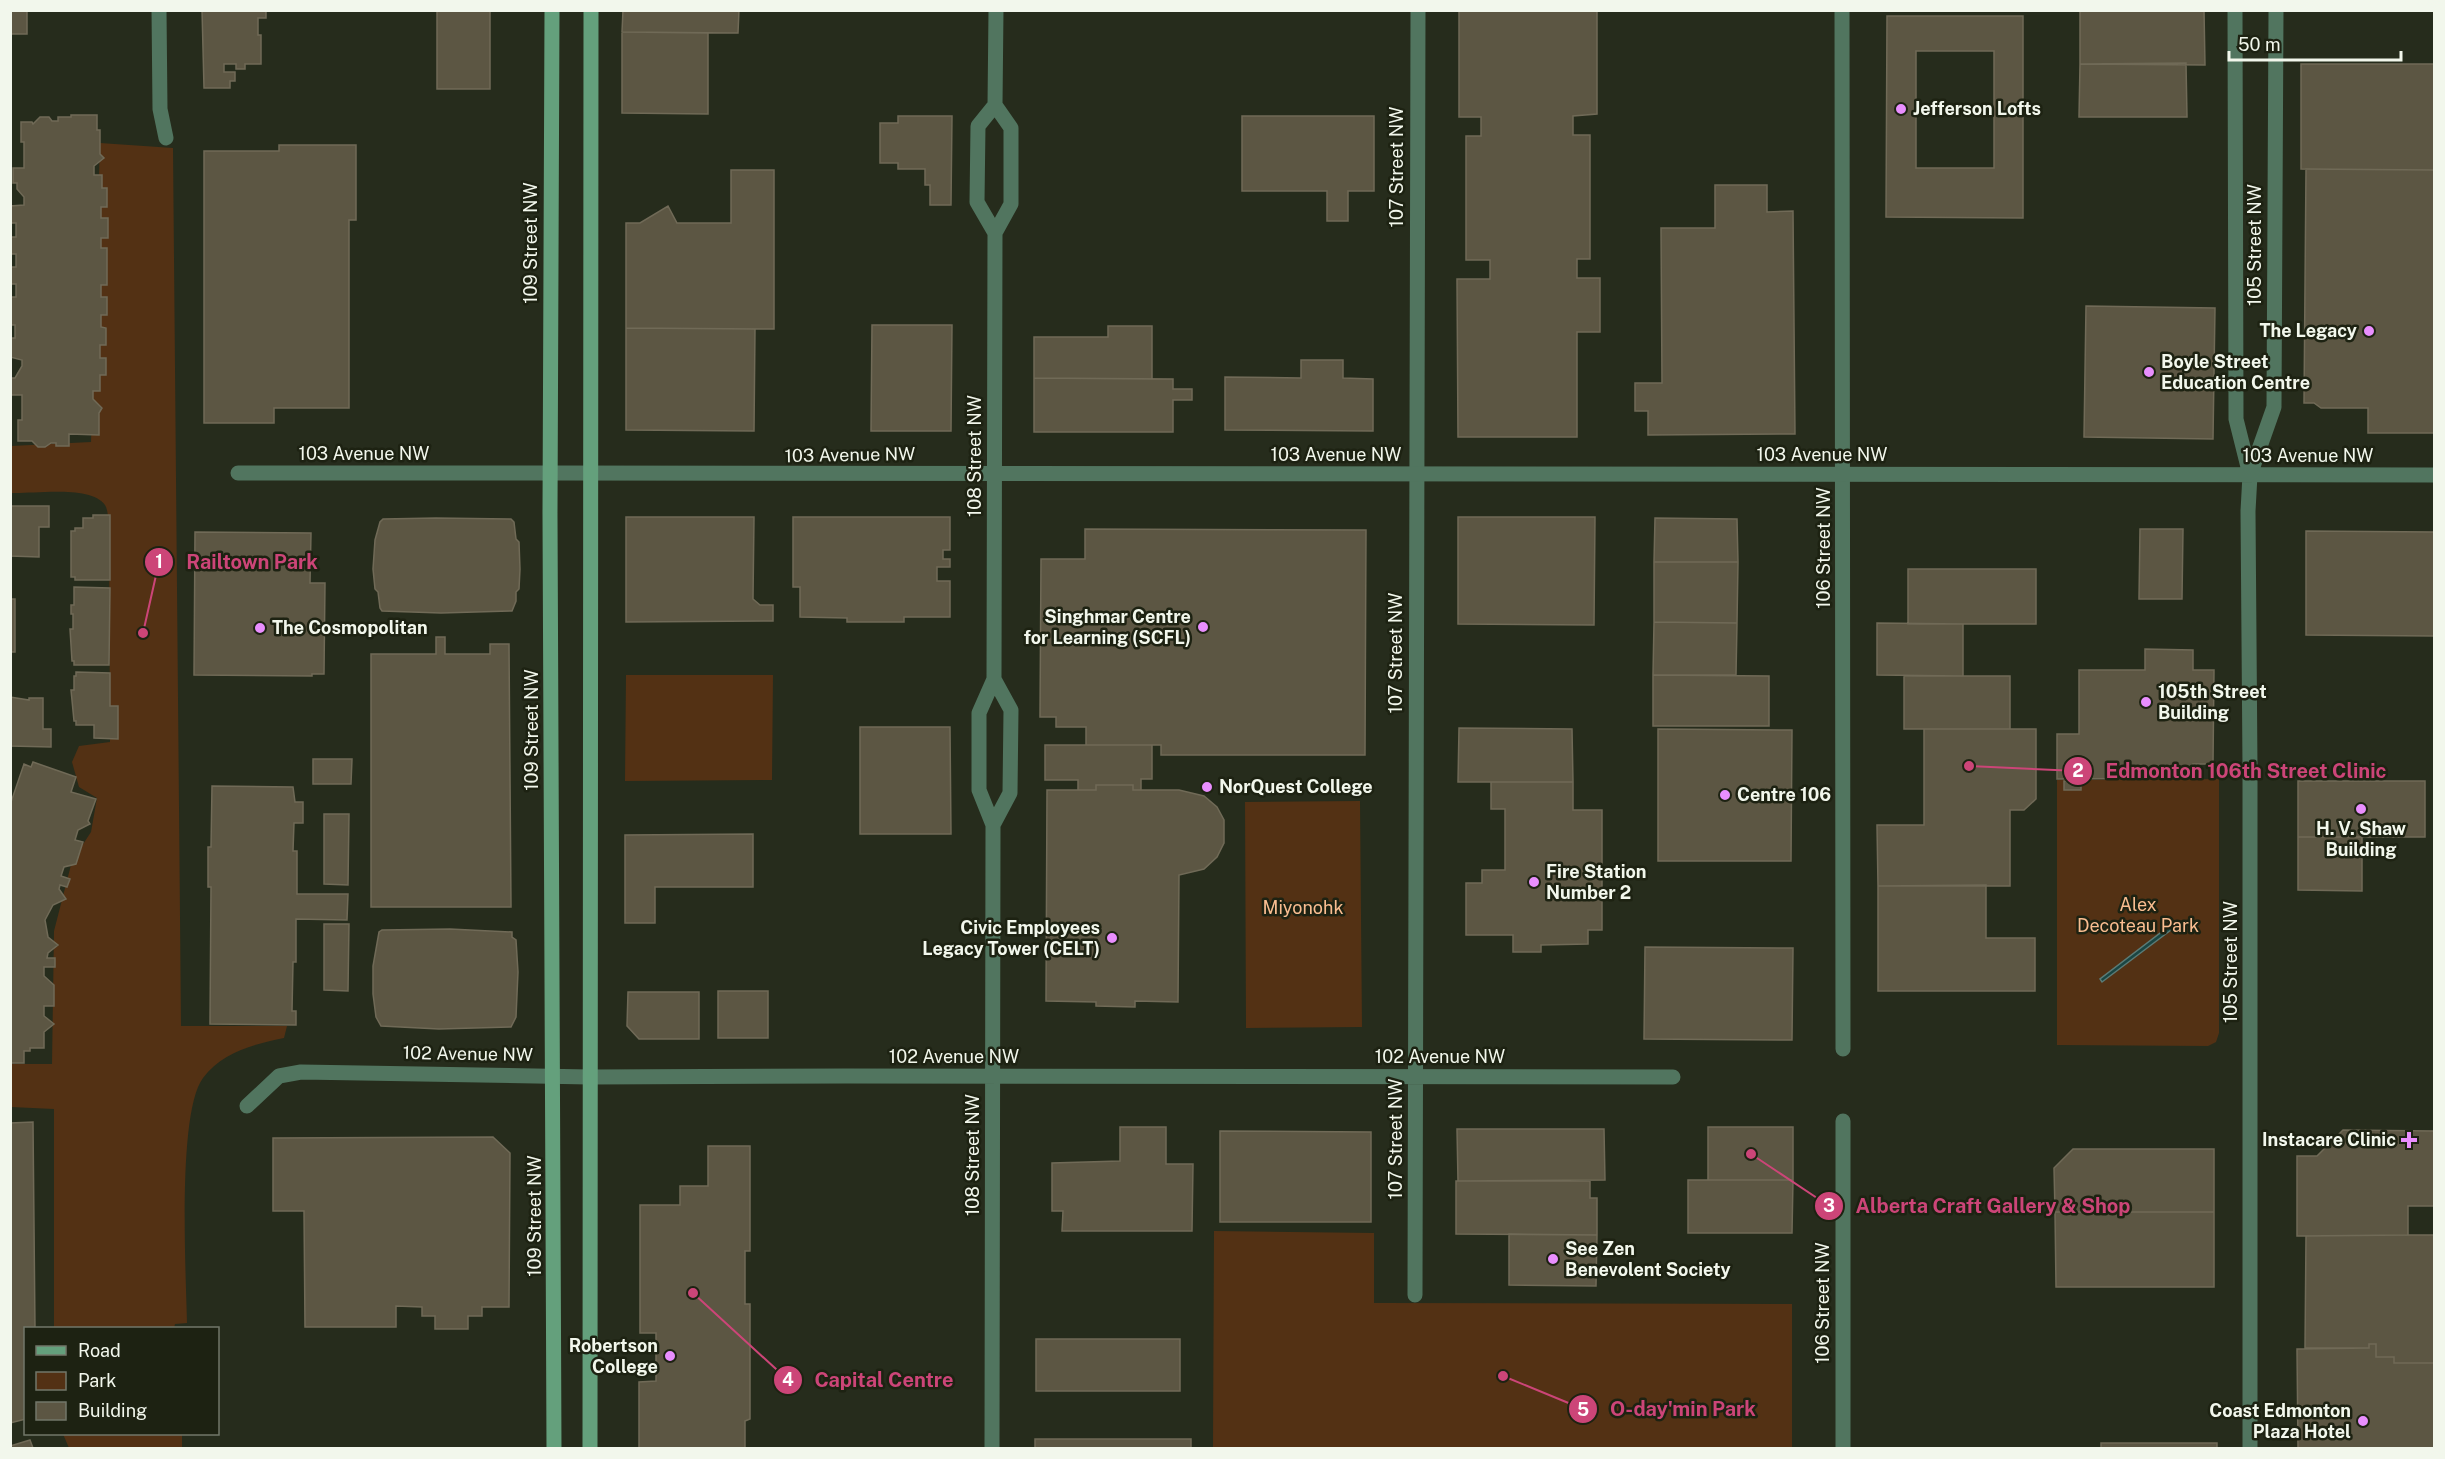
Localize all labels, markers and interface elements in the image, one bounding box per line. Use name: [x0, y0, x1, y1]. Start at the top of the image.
scale bar: [2229, 24, 2402, 62]
text: 50 m: [2238, 34, 2281, 55]
place label: Jefferson Lofts: [1913, 98, 2041, 119]
marker: Jefferson Lofts: [1894, 102, 1908, 116]
street label: 107 Street NW: [1386, 107, 1407, 227]
street label: 109 Street NW: [520, 182, 541, 304]
street label: 105 Street NW: [2244, 184, 2265, 306]
place label: The Legacy: [2259, 320, 2357, 341]
marker: The Legacy: [2362, 324, 2376, 338]
place label: Boyle Street Education Centre: [2161, 351, 2310, 393]
marker: Boyle Street Education Centre: [2142, 365, 2156, 379]
street label: 108 Street NW: [964, 395, 985, 517]
street label: 103 Avenue NW: [299, 443, 429, 464]
street label: 103 Avenue NW: [784, 443, 916, 466]
street label: 103 Avenue NW: [1271, 444, 1401, 465]
street label: 103 Avenue NW: [1757, 444, 1887, 465]
street label: 103 Avenue NW: [2243, 445, 2373, 466]
street label: 106 Street NW: [1813, 487, 1834, 609]
callout: Railtown Park: [144, 543, 330, 581]
text: Railtown Park: [186, 550, 318, 574]
text: 1: [155, 551, 163, 572]
street label: 107 Street NW: [1385, 593, 1406, 713]
place label: Singhmar Centre for Learning (SCFL): [1024, 606, 1191, 648]
place label: The Cosmopolitan: [272, 617, 428, 638]
marker: Singhmar Centre for Learning (SCFL): [1196, 620, 1210, 634]
marker: The Cosmopolitan: [253, 621, 267, 635]
street label: 109 Street NW: [521, 669, 542, 791]
place label: 105th Street Building: [2158, 681, 2267, 723]
marker: 105th Street Building: [2139, 695, 2153, 709]
callout: Edmonton 106th Street Clinic: [2063, 752, 2398, 790]
text: Edmonton 106th Street Clinic: [2106, 759, 2387, 783]
text: 2: [2072, 760, 2084, 781]
place label: NorQuest College: [1219, 776, 1373, 797]
marker: NorQuest College: [1200, 780, 1214, 794]
place label: Centre 106: [1737, 784, 1831, 805]
marker: Centre 106: [1718, 788, 1732, 802]
marker: H. V. Shaw Building: [2354, 802, 2368, 816]
place label: H. V. Shaw Building: [2316, 818, 2406, 860]
place label: Fire Station Number 2: [1546, 861, 1647, 903]
marker: Fire Station Number 2: [1527, 875, 1541, 889]
park label: Alex Decoteau Park: [2077, 894, 2199, 936]
park label: Miyonohk: [1262, 897, 1344, 918]
street label: 105 Street NW: [2220, 901, 2241, 1023]
place label: Civic Employees Legacy Tower (CELT): [922, 917, 1100, 959]
marker: Civic Employees Legacy Tower (CELT): [1105, 931, 1119, 945]
street label: 102 Avenue NW: [403, 1042, 533, 1065]
street label: 102 Avenue NW: [889, 1046, 1019, 1067]
street label: 102 Avenue NW: [1375, 1046, 1505, 1067]
street label: 107 Street NW: [1385, 1079, 1406, 1199]
street label: 108 Street NW: [962, 1094, 983, 1216]
place label: Instacare Clinic: [2262, 1129, 2396, 1150]
marker: Instacare Clinic: [2400, 1131, 2418, 1149]
street label: 109 Street NW: [524, 1155, 545, 1277]
callout: Alberta Craft Gallery & Shop: [1814, 1187, 2143, 1225]
text: Alberta Craft Gallery & Shop: [1856, 1194, 2131, 1218]
text: 3: [1823, 1195, 1835, 1216]
place label: See Zen Benevolent Society: [1565, 1238, 1731, 1280]
street label: 106 Street NW: [1812, 1242, 1833, 1364]
marker: See Zen Benevolent Society: [1546, 1252, 1560, 1266]
legend: [24, 1327, 219, 1435]
place label: Robertson College: [569, 1335, 658, 1377]
text: Road: [78, 1340, 121, 1361]
marker: Robertson College: [663, 1349, 677, 1363]
callout: Capital Centre: [773, 1361, 966, 1399]
text: Capital Centre: [814, 1368, 954, 1392]
text: 4: [782, 1369, 794, 1390]
text: Park: [78, 1370, 116, 1391]
callout: O-day'min Park: [1568, 1390, 1768, 1428]
text: O-day'min Park: [1610, 1397, 1756, 1421]
text: 5: [1577, 1399, 1589, 1420]
text: Building: [78, 1400, 147, 1421]
place label: Coast Edmonton Plaza Hotel: [2209, 1400, 2351, 1442]
marker: Coast Edmonton Plaza Hotel: [2356, 1414, 2370, 1428]

